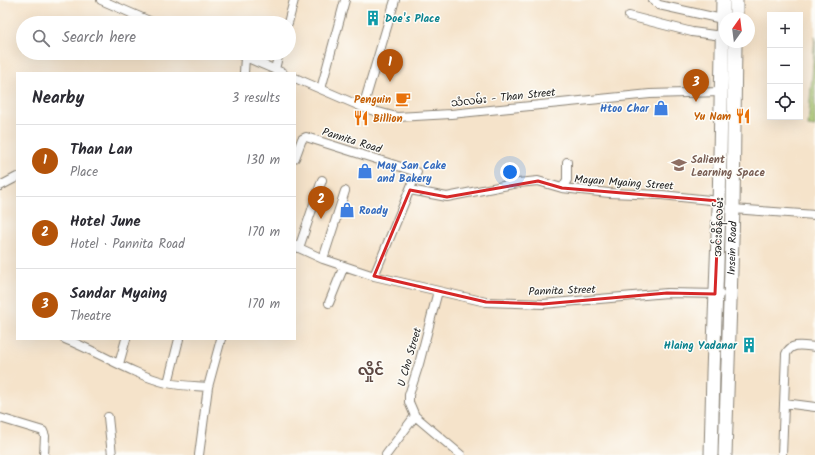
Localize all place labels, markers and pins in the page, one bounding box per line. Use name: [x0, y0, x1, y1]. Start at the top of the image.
building icon: Doe's Place: [364, 9, 382, 27]
place label: Doe's Place: [385, 10, 440, 28]
pin: 1: [377, 49, 403, 82]
pin: 3: [683, 69, 709, 102]
cafe icon: Penguin: [394, 90, 412, 108]
place label: Penguin: [354, 91, 391, 109]
shop icon: Htoo Char: [652, 99, 670, 117]
place label: Htoo Char: [600, 100, 650, 118]
restaurant icon: Yu Nam: [734, 107, 752, 125]
place label: Yu Nam: [694, 108, 731, 126]
restaurant icon: Billion: [352, 109, 370, 127]
place label: Billion: [373, 110, 403, 128]
place label: Salient Learning Space: [691, 151, 766, 182]
school or university icon: Salient Learning Space: [670, 156, 688, 174]
place label: May San Cake and Bakery: [377, 157, 447, 188]
shop icon: May San Cake and Bakery: [356, 162, 374, 180]
pin: 2: [308, 186, 334, 219]
shop icon: Roady: [338, 201, 356, 219]
place label: Roady: [359, 202, 388, 220]
building icon: Hlaing Yadanar: [740, 336, 758, 354]
place label: Hlaing Yadanar: [664, 337, 738, 355]

